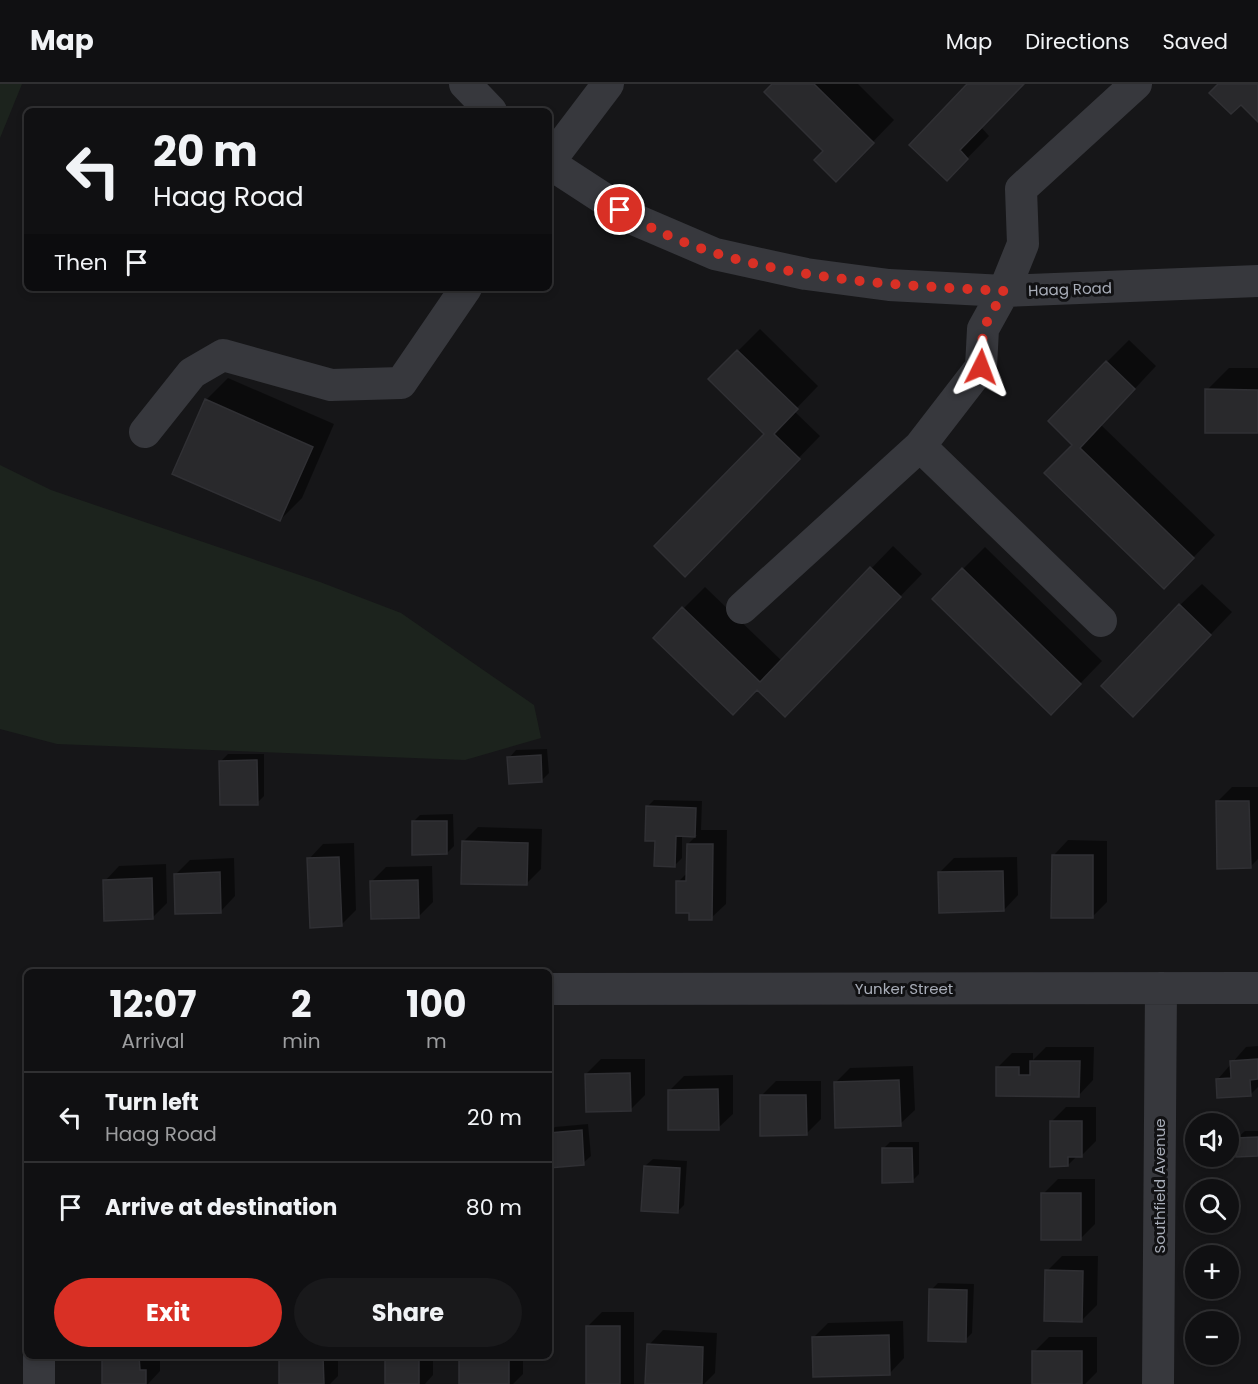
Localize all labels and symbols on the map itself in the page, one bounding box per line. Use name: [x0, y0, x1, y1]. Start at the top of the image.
pin: [594, 184, 645, 235]
street label: Haag Road: [1028, 277, 1112, 301]
position arrow: [949, 335, 1013, 399]
street label: Yunker Street: [855, 978, 953, 999]
street label: Southfield Avenue: [1149, 1118, 1170, 1254]

